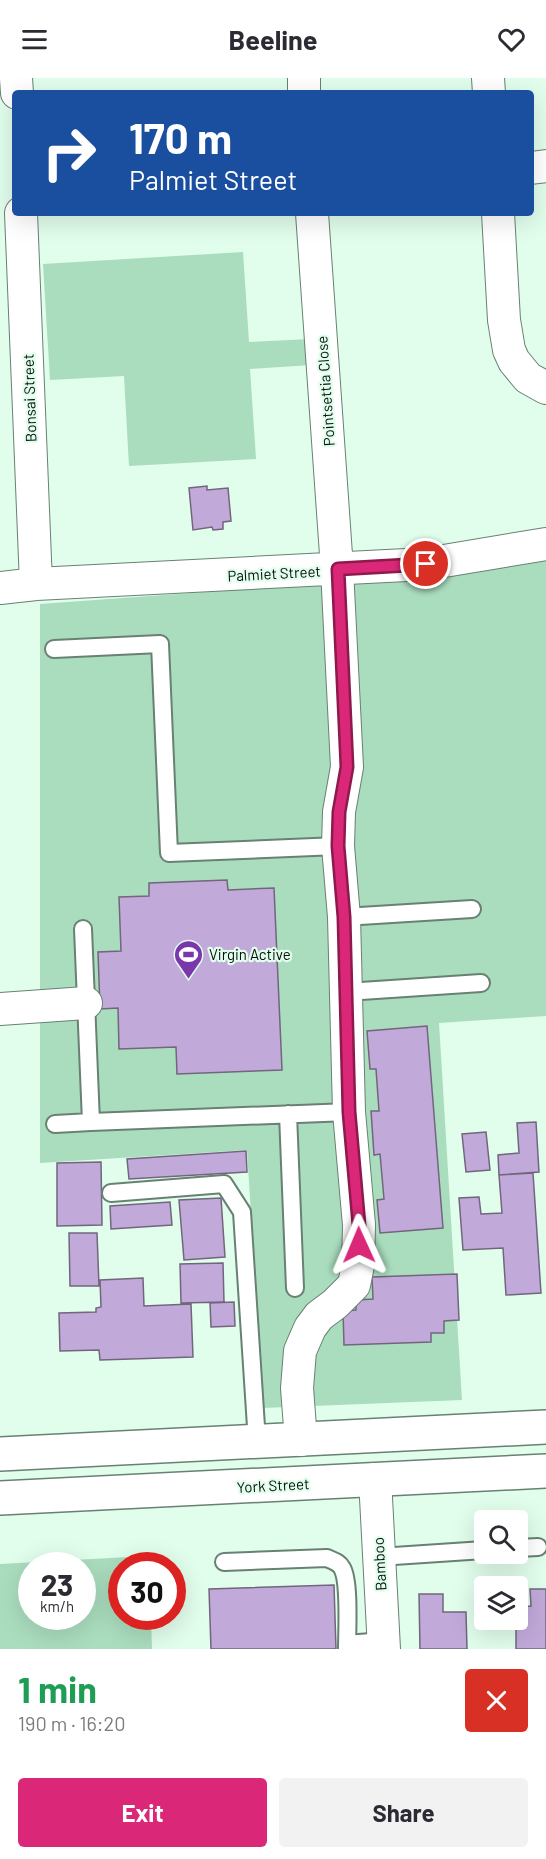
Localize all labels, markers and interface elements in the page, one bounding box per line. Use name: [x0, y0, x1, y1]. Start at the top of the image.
icon: menu: [18, 23, 51, 56]
text: Beeline: [228, 23, 318, 55]
icon: heart: [495, 23, 528, 56]
text: 170 m: [129, 112, 232, 162]
icon: right: [30, 114, 108, 192]
text: Palmiet Street: [129, 163, 297, 195]
street label: Pointsettia Close: [312, 335, 338, 447]
street label: Bonsai Street: [18, 354, 40, 442]
pin: [400, 538, 451, 589]
icon: arrive: [409, 547, 442, 580]
street label: Palmiet Street: [227, 562, 321, 584]
sports icon: Virgin Active: [172, 938, 204, 980]
place label: Virgin Active: [209, 945, 291, 963]
position arrow: [327, 1213, 391, 1277]
street label: York Street: [236, 1474, 310, 1496]
map controls: [474, 1510, 528, 1630]
button: search: [474, 1510, 528, 1564]
street label: Bamboo: [369, 1537, 389, 1591]
speed limit sign: 30: [108, 1552, 186, 1630]
text: 23: [41, 1566, 73, 1602]
button: layers: [474, 1576, 528, 1630]
text: km/h: [40, 1597, 74, 1615]
text: 1 min: [18, 1667, 97, 1710]
button: close: [465, 1669, 528, 1732]
text: 190 m · 16:20: [18, 1711, 126, 1735]
button: Exit: [18, 1778, 267, 1847]
button: Share: [279, 1778, 528, 1847]

